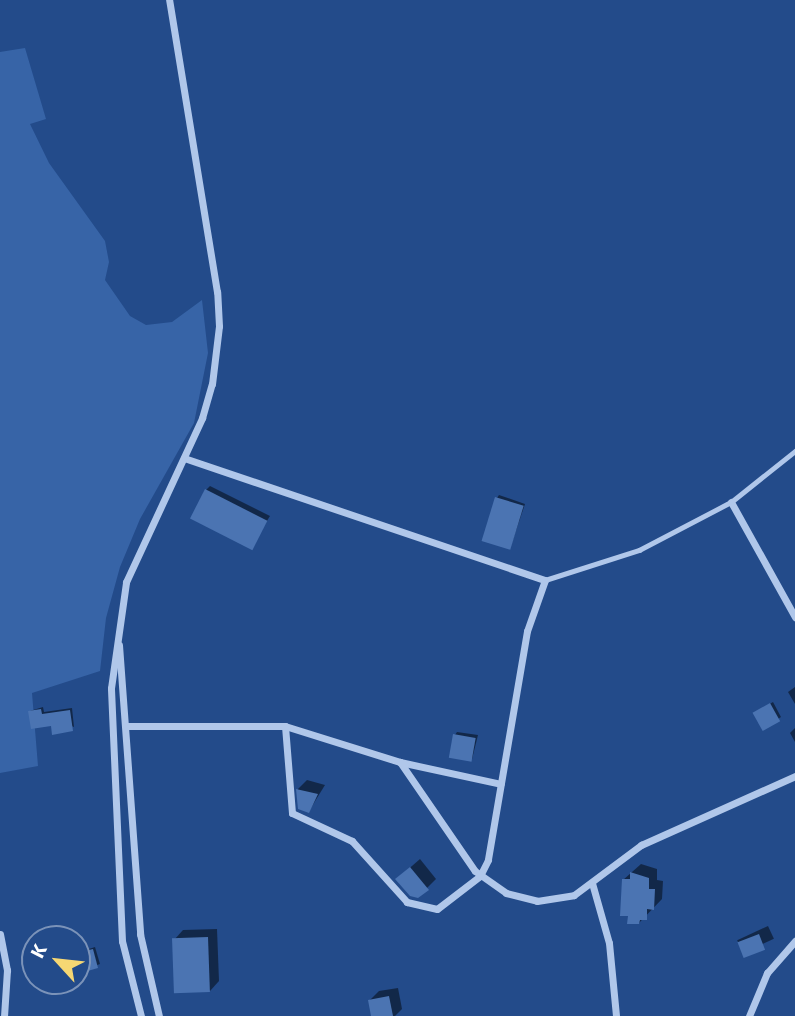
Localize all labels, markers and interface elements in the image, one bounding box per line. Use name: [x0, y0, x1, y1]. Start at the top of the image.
north arrow: [21, 925, 91, 995]
text: K: [26, 941, 52, 962]

